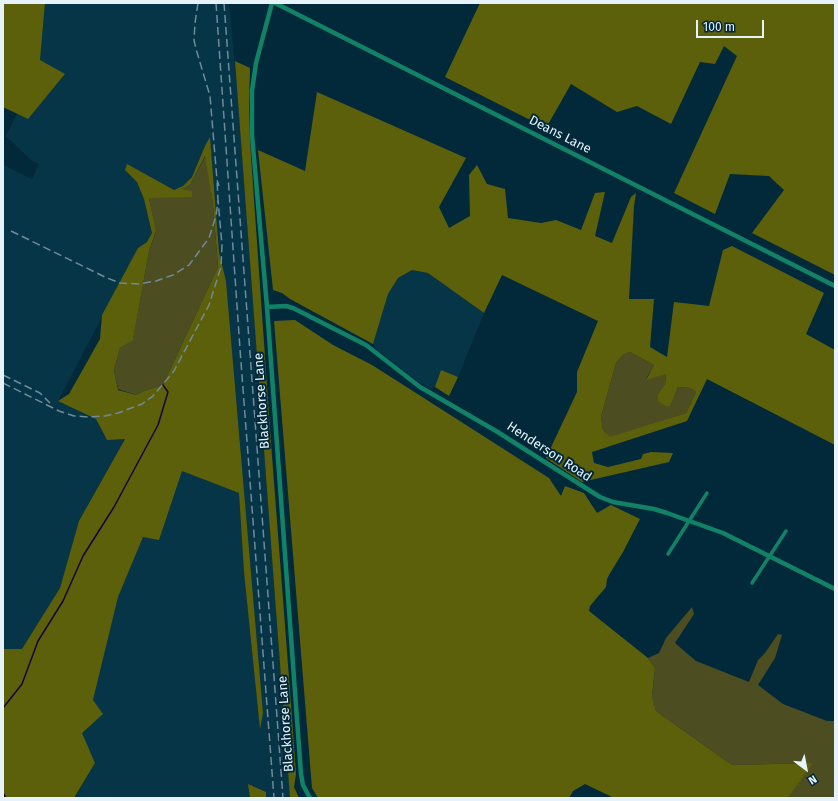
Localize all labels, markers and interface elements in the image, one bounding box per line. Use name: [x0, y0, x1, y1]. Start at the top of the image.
scale bar: [698, 12, 766, 38]
text: 100 m: [703, 20, 735, 34]
street label: Deans Lane: [526, 113, 594, 157]
street label: Blackhorse Lane: [251, 352, 273, 450]
street label: Henderson Road: [504, 419, 594, 485]
street label: Blackhorse Lane: [275, 675, 297, 773]
north arrow: [786, 749, 826, 789]
text: N: [806, 772, 819, 787]

